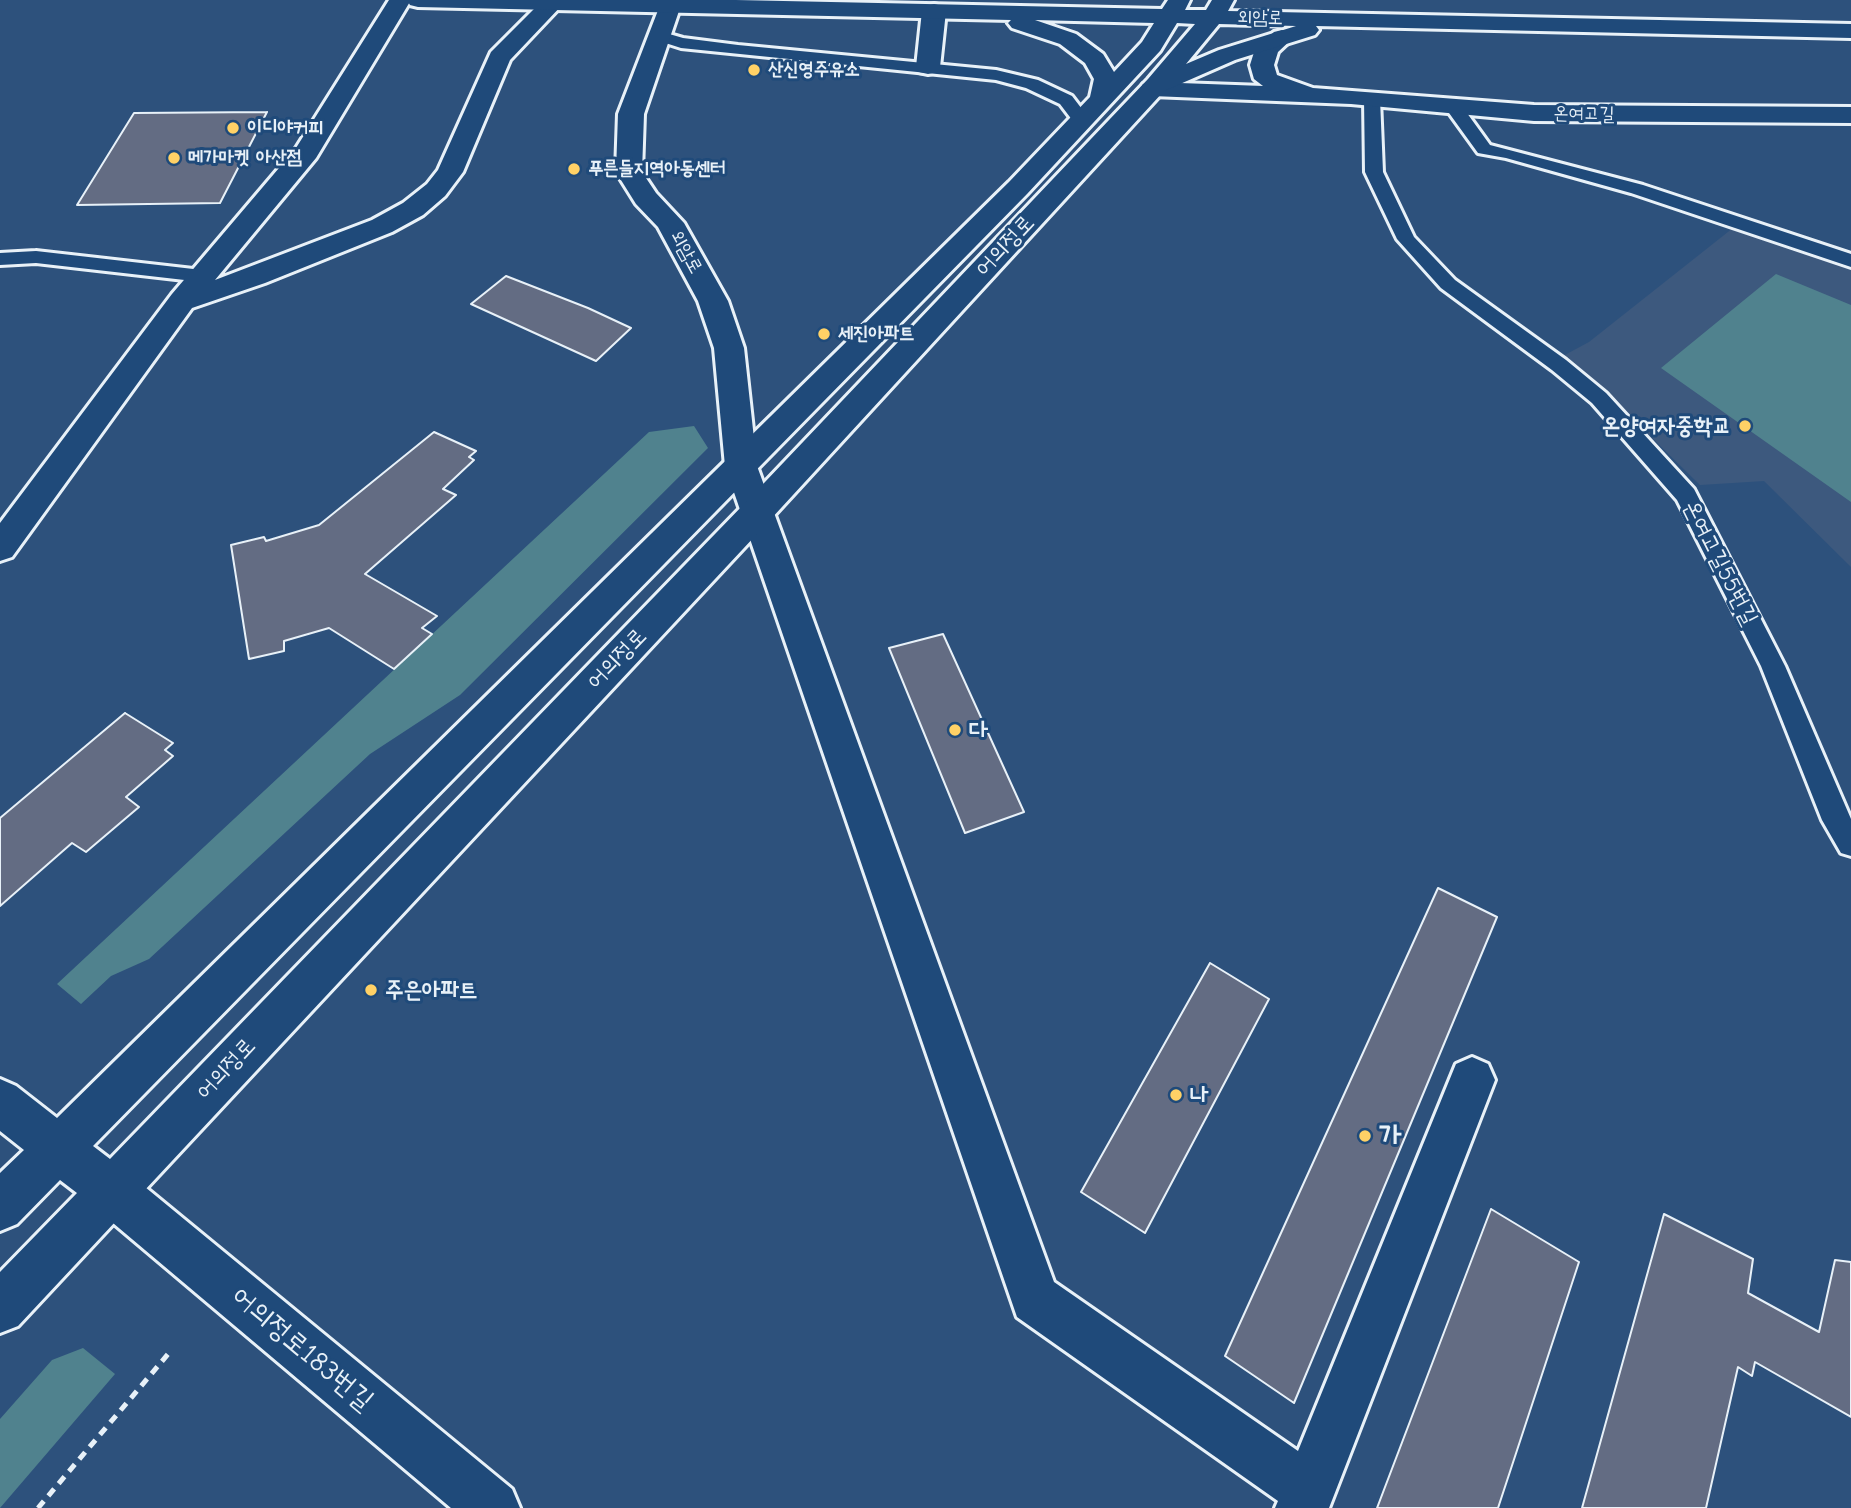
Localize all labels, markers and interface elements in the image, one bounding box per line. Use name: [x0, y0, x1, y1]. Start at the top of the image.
street label: 외암로: [1237, 6, 1283, 30]
place label: 산신영주유소: [768, 59, 860, 81]
marker: 산신영주유소: [746, 62, 762, 78]
street label: 온여고길: [1553, 102, 1615, 126]
place label: 이디야커피: [247, 117, 323, 139]
marker: 이디야커피: [225, 120, 241, 136]
place label: 메가마켓 아산점: [188, 147, 302, 169]
marker: 메가마켓 아산점: [166, 150, 182, 166]
place label: 푸른들지역아동센터: [588, 158, 726, 180]
marker: 푸른들지역아동센터: [566, 161, 582, 177]
street label: 어의정로: [970, 210, 1040, 282]
street label: 외암로: [665, 226, 707, 278]
place label: 세진아파트: [838, 323, 914, 345]
marker: 세진아파트: [816, 326, 832, 342]
place label: 온양여자중학교: [1601, 412, 1731, 440]
marker: 온양여자중학교: [1737, 418, 1753, 434]
street label: 온여고길55번길: [1677, 496, 1763, 630]
street label: 어의정로: [581, 623, 653, 695]
place label: 다: [969, 716, 988, 744]
marker: 다: [947, 722, 963, 738]
place label: 주은아파트: [385, 976, 478, 1004]
marker: 주은아파트: [363, 982, 379, 998]
street label: 어의정로: [191, 1033, 261, 1105]
place label: 나: [1190, 1081, 1209, 1109]
marker: 나: [1168, 1087, 1184, 1103]
place label: 가: [1379, 1119, 1402, 1153]
marker: 가: [1357, 1128, 1373, 1144]
street label: 어의정로183번길: [224, 1280, 380, 1418]

